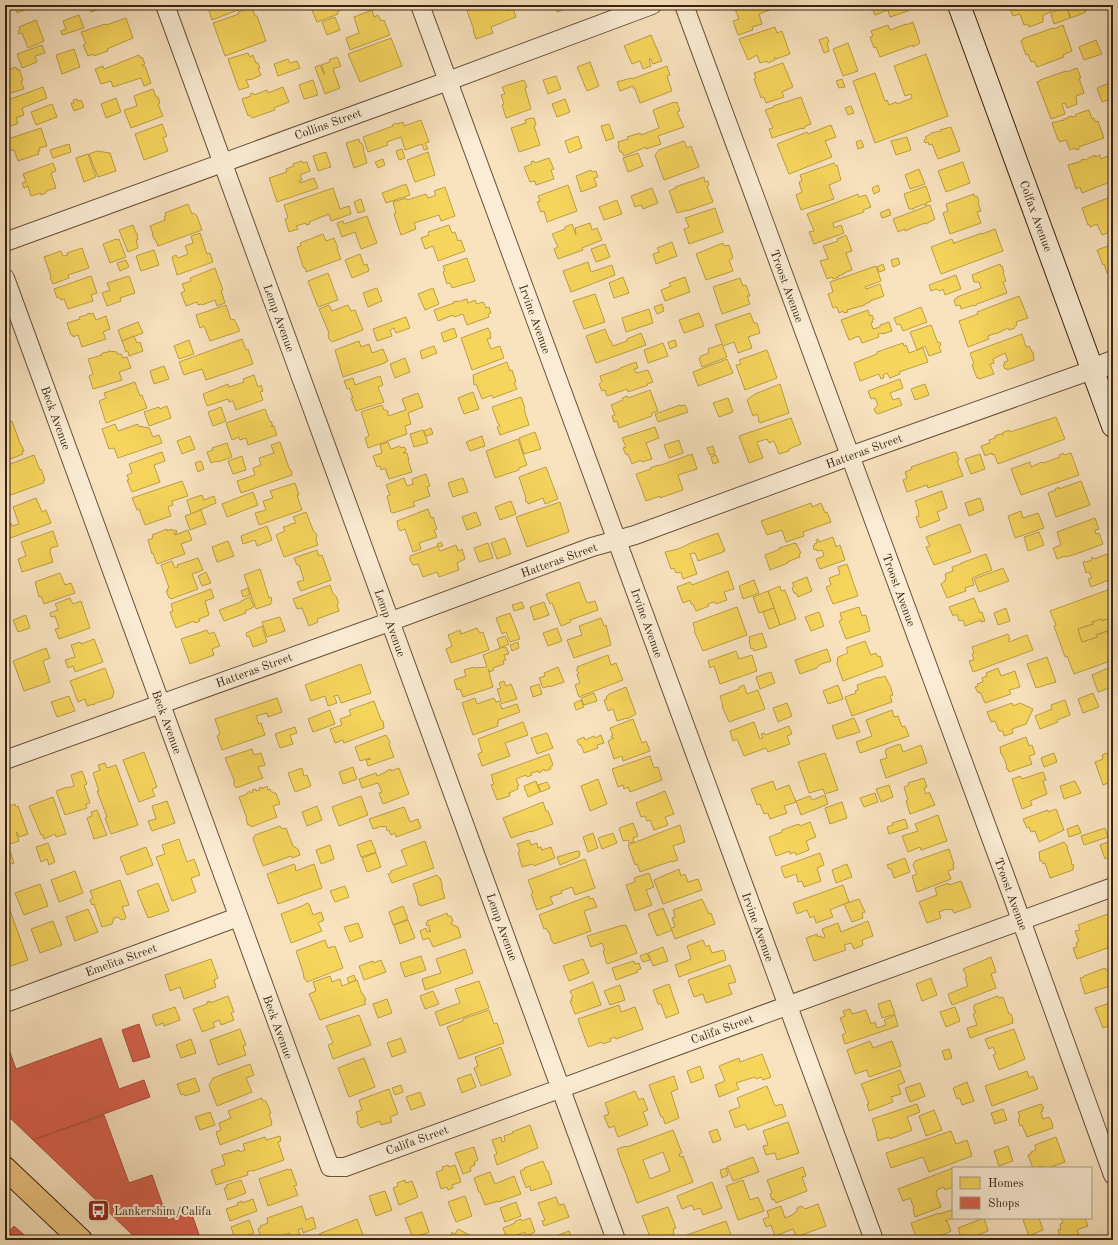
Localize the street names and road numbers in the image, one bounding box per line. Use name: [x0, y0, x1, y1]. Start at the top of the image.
street label: Collins Street: [293, 107, 364, 143]
street label: Colfax Avenue: [1017, 179, 1054, 254]
street label: Troost Avenue: [767, 248, 805, 325]
street label: Lemp Avenue: [260, 283, 296, 354]
street label: Irvine Avenue: [516, 283, 552, 356]
street label: Beck Avenue: [38, 385, 72, 452]
street label: Hatteras Street: [824, 433, 904, 471]
street label: Hatteras Street: [519, 542, 599, 580]
street label: Troost Avenue: [879, 552, 917, 629]
street label: Irvine Avenue: [628, 587, 664, 660]
street label: Lemp Avenue: [371, 588, 407, 659]
street label: Hatteras Street: [214, 652, 294, 690]
street label: Beck Avenue: [149, 689, 183, 756]
street label: Troost Avenue: [991, 856, 1029, 933]
street label: Irvine Avenue: [739, 891, 775, 964]
street label: Lemp Avenue: [483, 892, 519, 963]
street label: Emelita Street: [84, 942, 159, 979]
street label: Beck Avenue: [260, 994, 294, 1061]
street label: Califa Street: [690, 1013, 755, 1047]
street label: Califa Street: [385, 1124, 450, 1158]

